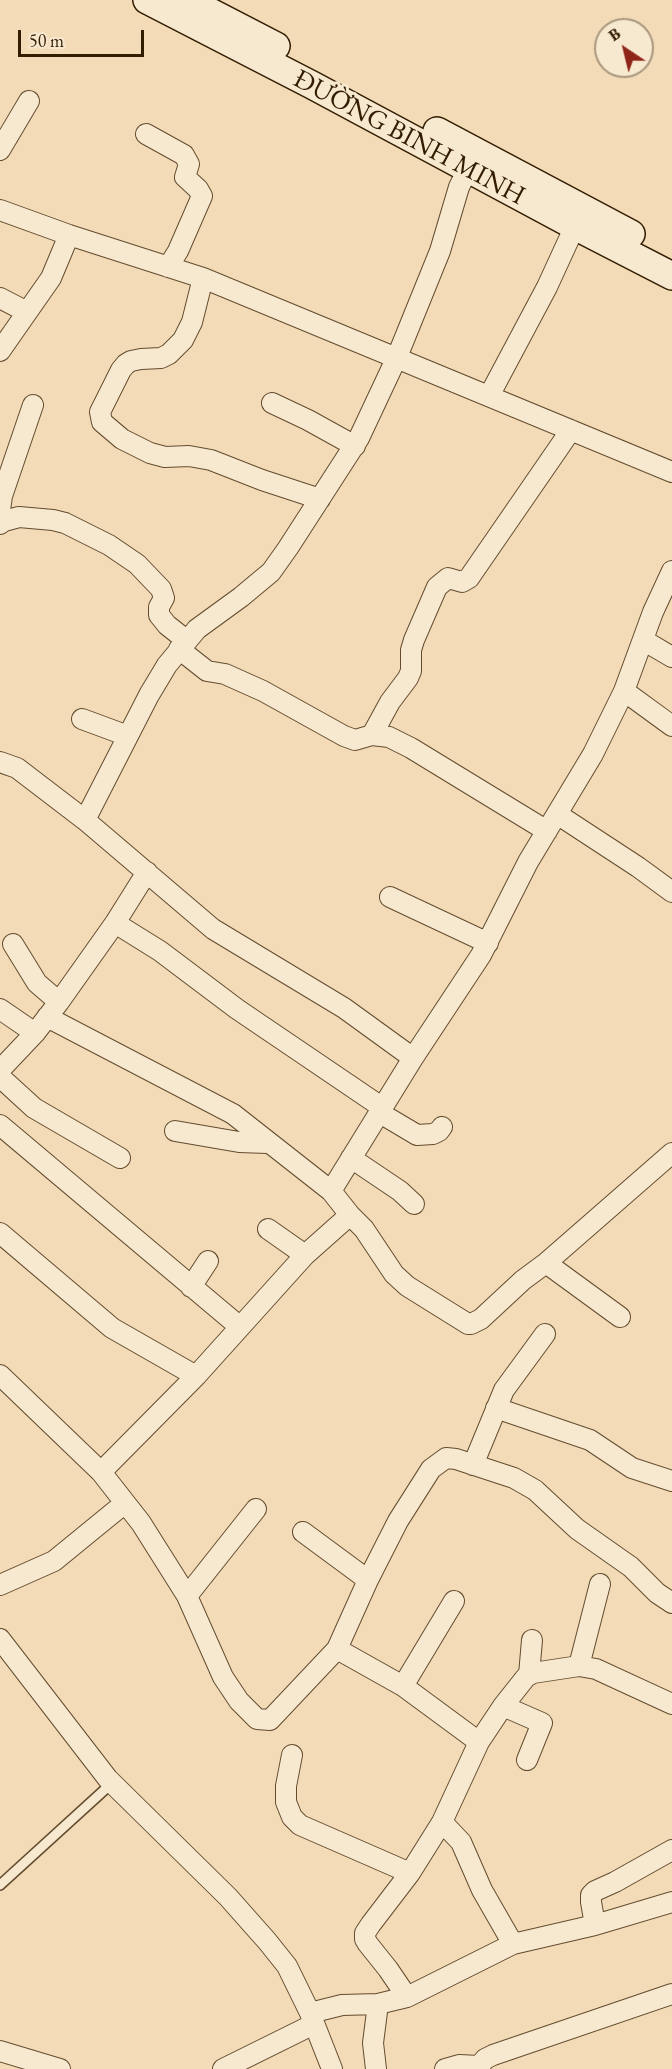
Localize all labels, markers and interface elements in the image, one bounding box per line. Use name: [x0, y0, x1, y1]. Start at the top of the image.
scale bar: [21, 18, 147, 56]
north arrow: [594, 18, 654, 78]
text: B: [604, 23, 625, 46]
text: 50 m: [29, 29, 64, 52]
street label: ĐƯỜNG BINH MINH: [288, 63, 530, 213]

